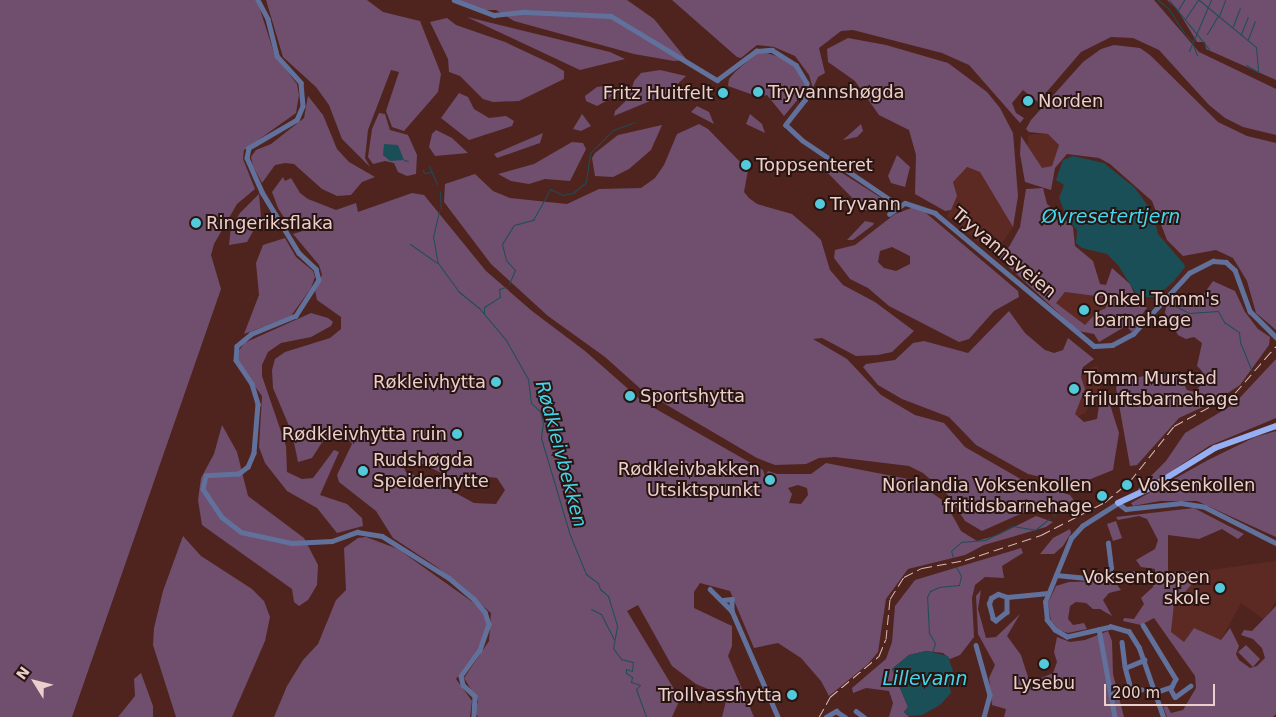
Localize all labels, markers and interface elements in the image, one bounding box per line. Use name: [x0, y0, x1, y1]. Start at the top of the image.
place label: Tryvannshøgda: [768, 81, 905, 103]
place label: Fritz Huitfelt: [603, 82, 713, 104]
marker: Tryvannshøgda: [752, 86, 764, 98]
marker: Fritz Huitfelt: [717, 87, 729, 99]
place label: Norden: [1038, 90, 1103, 112]
marker: Norden: [1022, 95, 1034, 107]
place label: Toppsenteret: [756, 154, 873, 176]
marker: Toppsenteret: [740, 159, 752, 171]
place label: Tryvann: [830, 193, 901, 215]
marker: Tryvann: [814, 198, 826, 210]
street label: Tryvannsveien: [947, 203, 1061, 303]
water label: Øvresetertjern: [1042, 206, 1180, 228]
place label: Ringeriksflaka: [206, 212, 333, 234]
marker: Ringeriksflaka: [190, 217, 202, 229]
place label: Onkel Tomm's barnehage: [1094, 289, 1219, 332]
marker: Onkel Tomm's barnehage: [1078, 304, 1090, 316]
place label: Tomm Murstad friluftsbarnehage: [1084, 368, 1239, 410]
place label: Røkleivhytta: [373, 371, 486, 393]
marker: Røkleivhytta: [490, 376, 502, 388]
water label: Rødkleivbekken: [530, 378, 592, 530]
marker: Tomm Murstad friluftsbarnehage: [1068, 383, 1080, 395]
place label: Sportshytta: [640, 385, 745, 407]
marker: Sportshytta: [624, 390, 636, 402]
place label: Rødkleivhytta ruin: [282, 423, 447, 445]
marker: Rødkleivhytta ruin: [451, 428, 463, 440]
place label: Rudshøgda Speiderhytte: [373, 450, 489, 492]
place label: Rødkleivbakken Utsiktspunkt: [618, 459, 760, 502]
marker: Rudshøgda Speiderhytte: [357, 465, 369, 477]
marker: Rødkleivbakken Utsiktspunkt: [764, 474, 776, 486]
place label: Voksenkollen: [1138, 474, 1255, 496]
place label: Norlandia Voksenkollen fritidsbarnehage: [882, 475, 1092, 518]
marker: Voksenkollen: [1120, 478, 1134, 492]
marker: Norlandia Voksenkollen fritidsbarnehage: [1096, 490, 1108, 502]
place label: Voksentoppen skole: [1082, 567, 1210, 610]
marker: Voksentoppen skole: [1214, 582, 1226, 594]
north arrow: [10, 657, 60, 707]
marker: Lysebu: [1038, 658, 1050, 670]
text: N: [13, 664, 33, 683]
water label: Lillevann: [882, 668, 968, 690]
place label: Lysebu: [1013, 672, 1075, 694]
scale bar: [1106, 674, 1217, 706]
place label: Trollvasshytta: [658, 684, 782, 706]
text: 200 m: [1112, 684, 1160, 702]
marker: Trollvasshytta: [786, 689, 798, 701]

